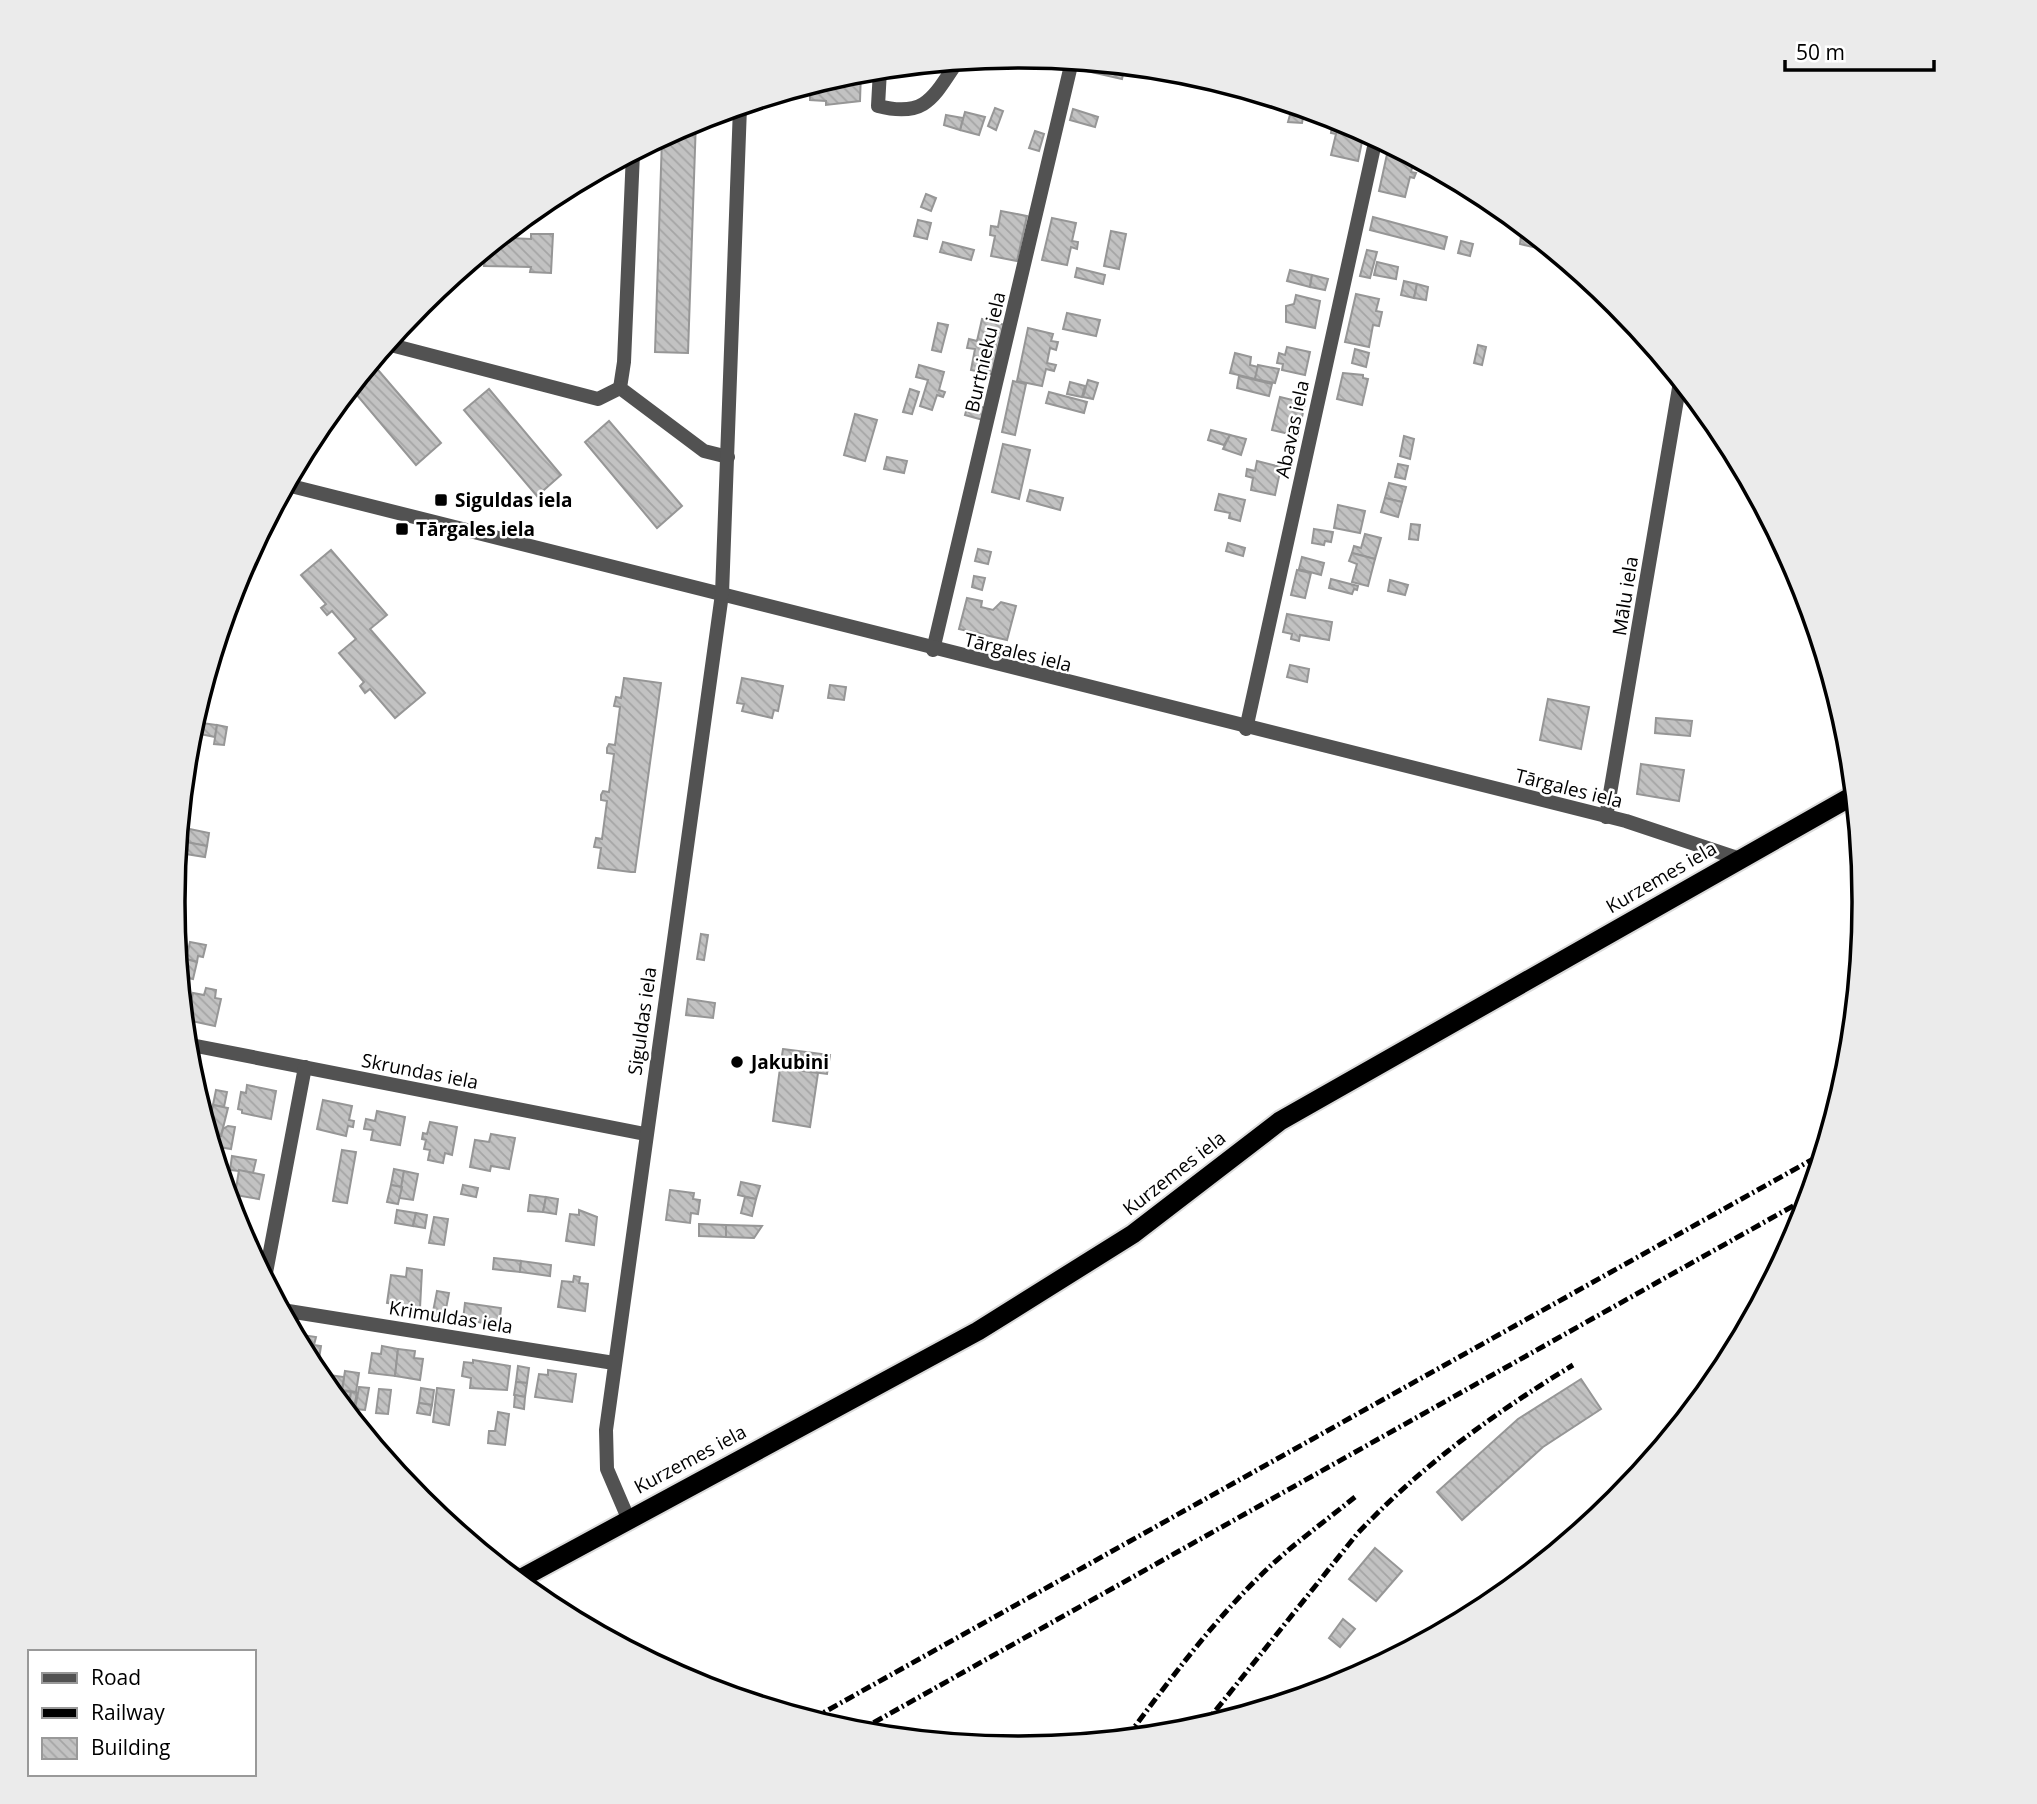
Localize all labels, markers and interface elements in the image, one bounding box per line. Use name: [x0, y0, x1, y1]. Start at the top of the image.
scale bar: [1785, 28, 1934, 72]
text: 50 m: [1796, 38, 1845, 66]
street label: Burtnieku iela: [959, 289, 1011, 415]
street label: Abavas iela: [1269, 378, 1315, 480]
place label: Siguldas iela: [455, 487, 572, 513]
marker: Siguldas iela: [433, 492, 449, 508]
place label: Tārgales iela: [416, 516, 535, 542]
marker: Tārgales iela: [394, 521, 410, 537]
street label: Mālu iela: [1606, 555, 1644, 637]
street label: Tārgales iela: [962, 626, 1074, 678]
street label: Tārgales iela: [1513, 762, 1625, 814]
street label: Kurzemes iela: [1601, 835, 1721, 919]
street label: Siguldas iela: [622, 965, 662, 1077]
street label: Skrundas iela: [359, 1047, 481, 1095]
place label: Jakubini: [749, 1049, 829, 1075]
marker: Jakubini: [729, 1054, 745, 1070]
street label: Kurzemes iela: [1117, 1125, 1231, 1221]
street label: Krimuldas iela: [387, 1294, 515, 1340]
street label: Kurzemes iela: [629, 1418, 751, 1500]
legend: [28, 1650, 256, 1776]
text: Road: [91, 1663, 141, 1691]
text: Railway: [91, 1698, 165, 1726]
text: Building: [91, 1733, 170, 1761]

